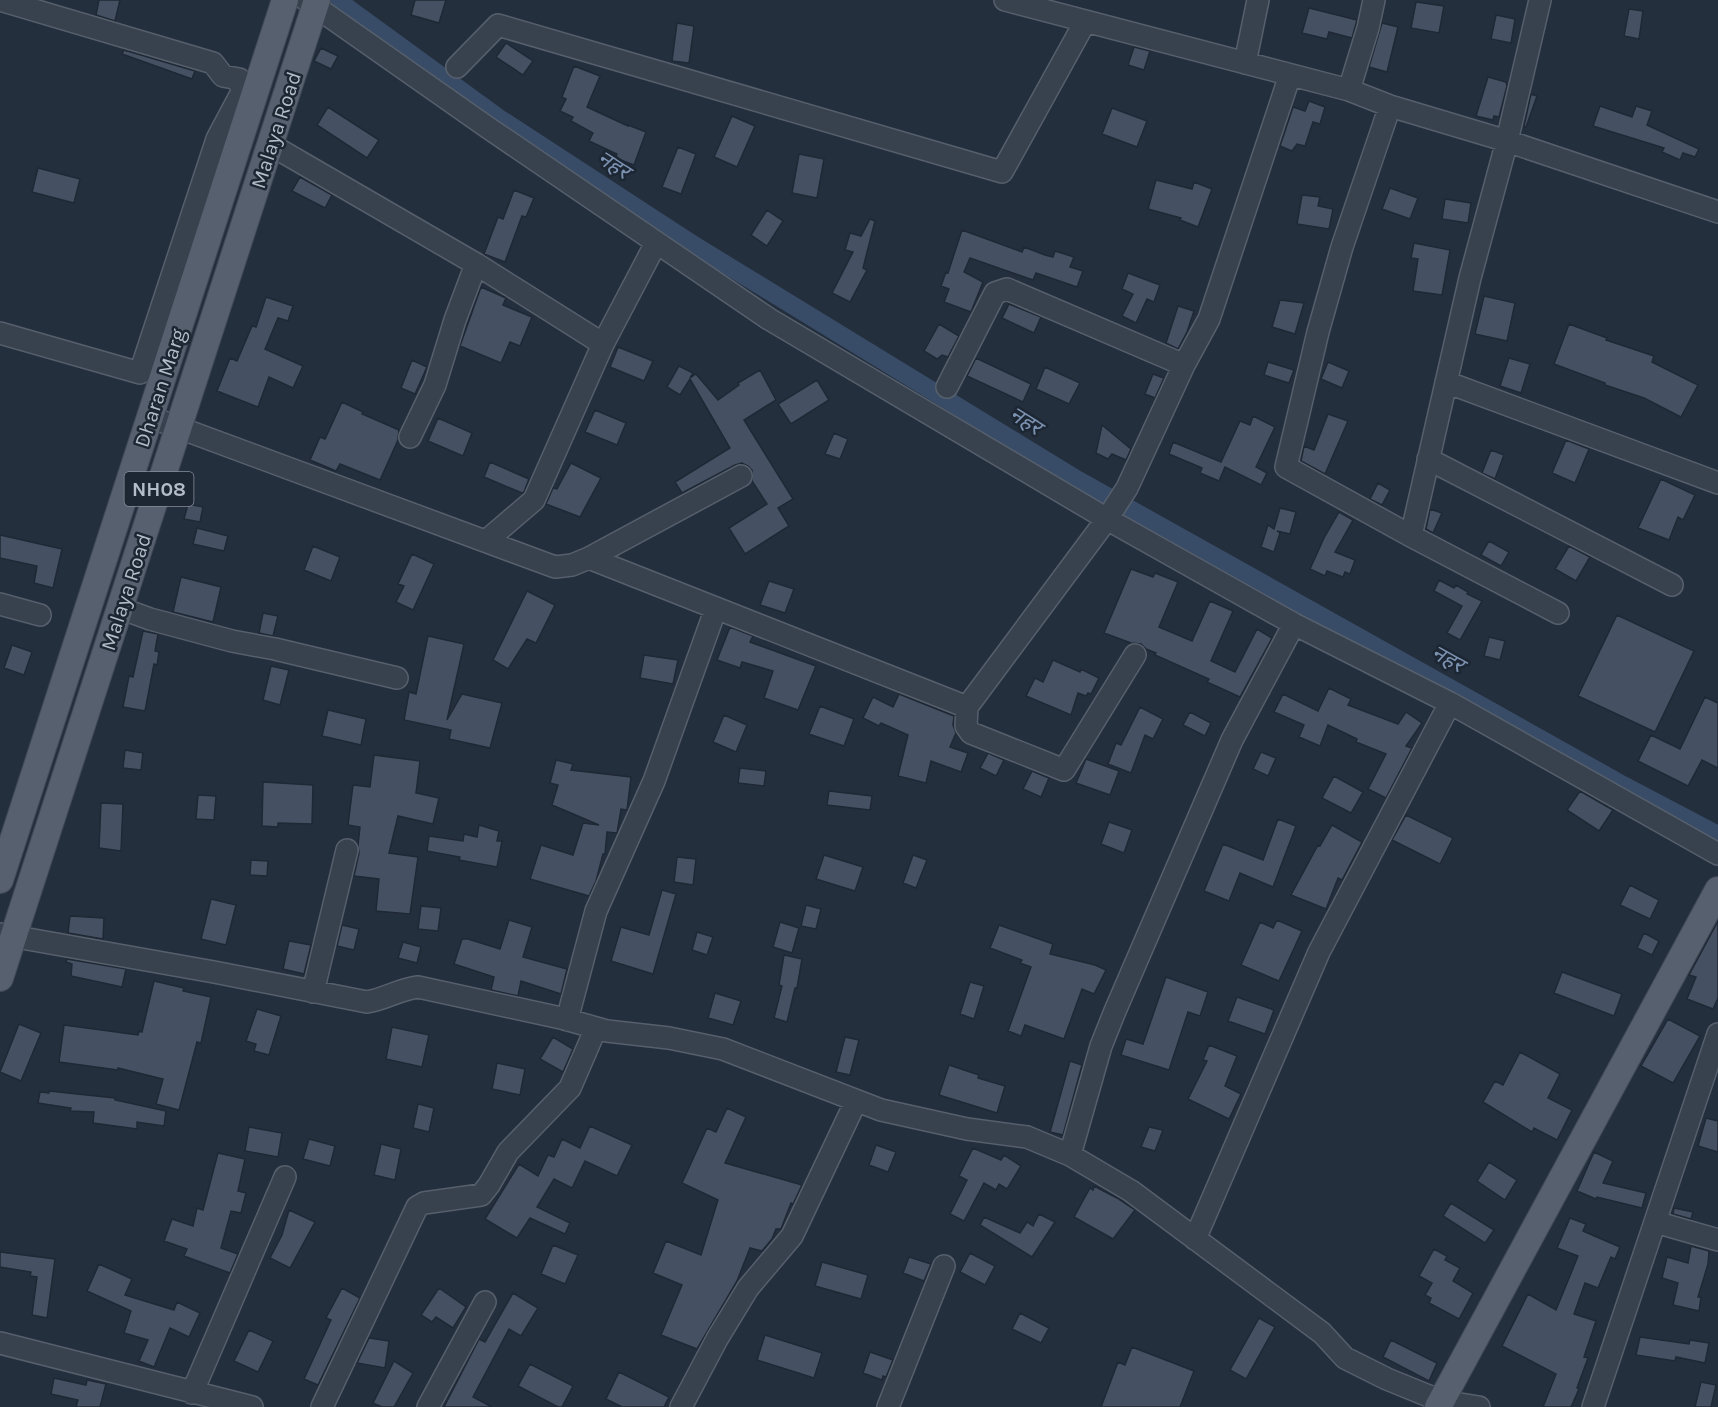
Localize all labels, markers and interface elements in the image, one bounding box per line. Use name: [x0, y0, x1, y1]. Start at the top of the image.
street label: Malaya Road: [246, 69, 306, 191]
water label: नहर: [593, 145, 638, 187]
street label: Dharan Marg: [130, 325, 191, 450]
water label: नहर: [1005, 401, 1050, 443]
road number: NH08: [124, 472, 194, 506]
street label: Malaya Road: [96, 531, 156, 653]
water label: नहर: [1427, 640, 1472, 680]

